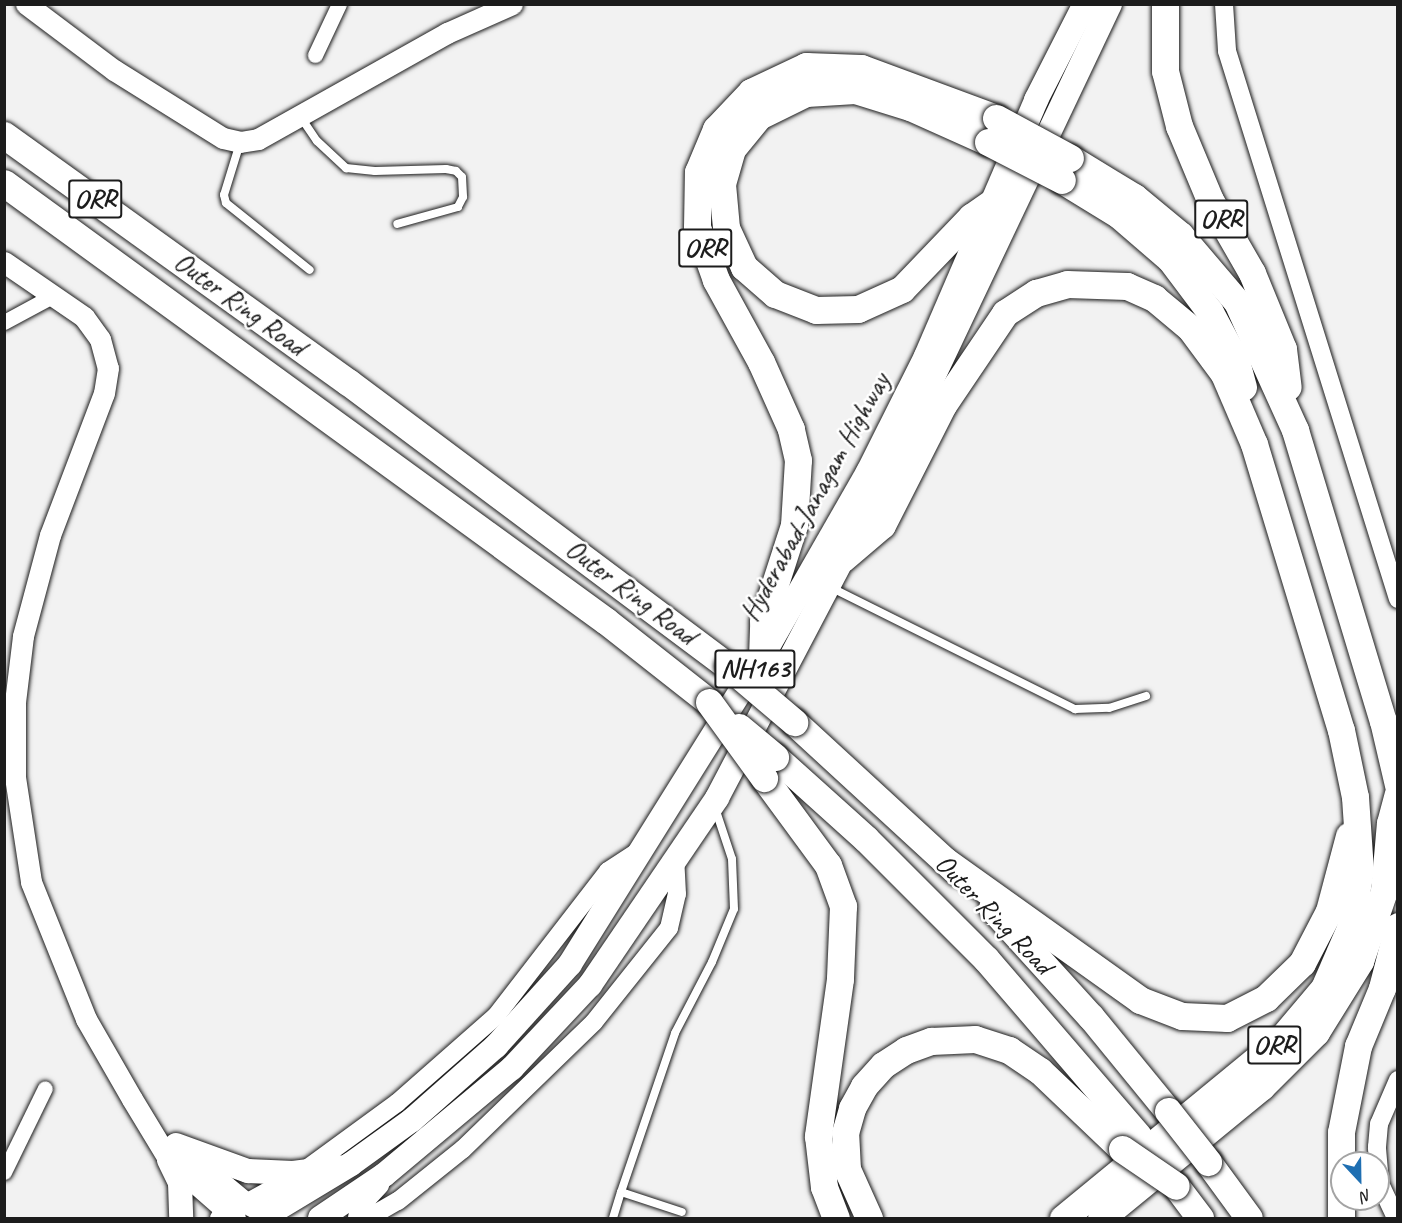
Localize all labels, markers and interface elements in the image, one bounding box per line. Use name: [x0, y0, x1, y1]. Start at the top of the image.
road number: ORR: [68, 175, 122, 223]
road number: ORR: [1194, 195, 1248, 243]
road number: ORR: [678, 224, 732, 272]
street label: Outer Ring Road: [167, 245, 313, 363]
street label: Hyderabad-Janagam Highway: [733, 367, 897, 627]
street label: Outer Ring Road: [559, 532, 703, 652]
road number: NH163: [713, 645, 797, 693]
street label: Outer Ring Road: [928, 846, 1060, 982]
road number: ORR: [1247, 1021, 1301, 1069]
north arrow: [1330, 1151, 1390, 1211]
text: N: [1358, 1185, 1374, 1207]

